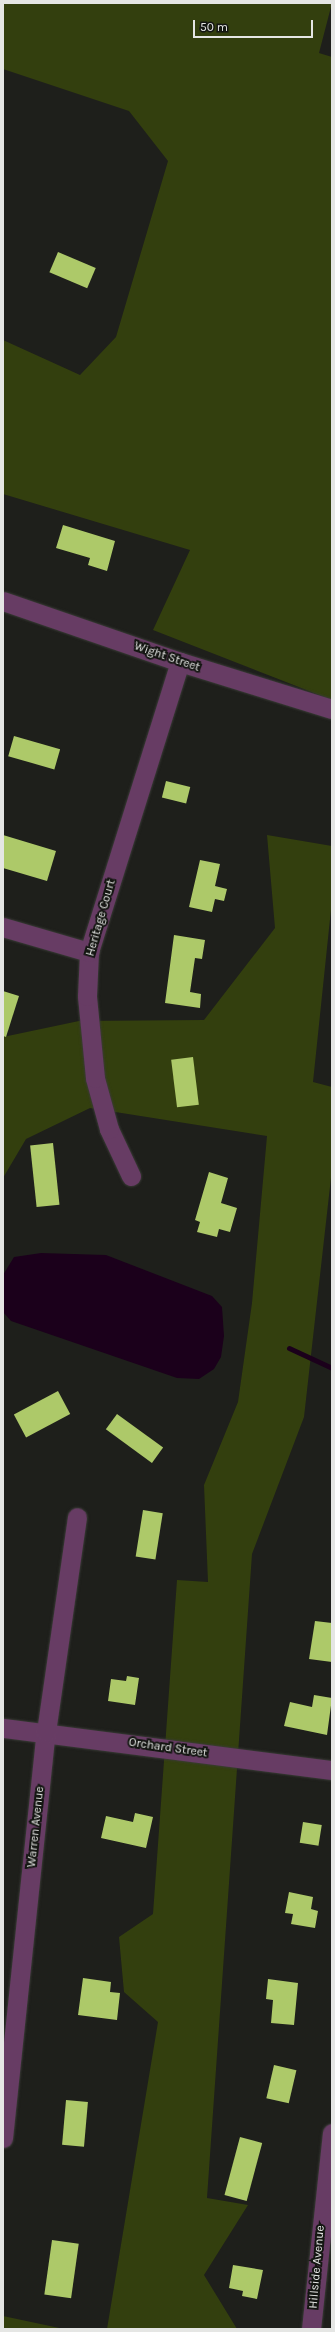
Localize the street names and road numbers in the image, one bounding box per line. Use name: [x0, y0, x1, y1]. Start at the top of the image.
street label: Wight Street: [132, 639, 202, 675]
street label: Heritage Court: [83, 878, 119, 958]
street label: Orchard Street: [128, 1735, 208, 1761]
street label: Warren Avenue: [25, 1786, 47, 1868]
street label: Hillside Avenue: [306, 2225, 328, 2309]

